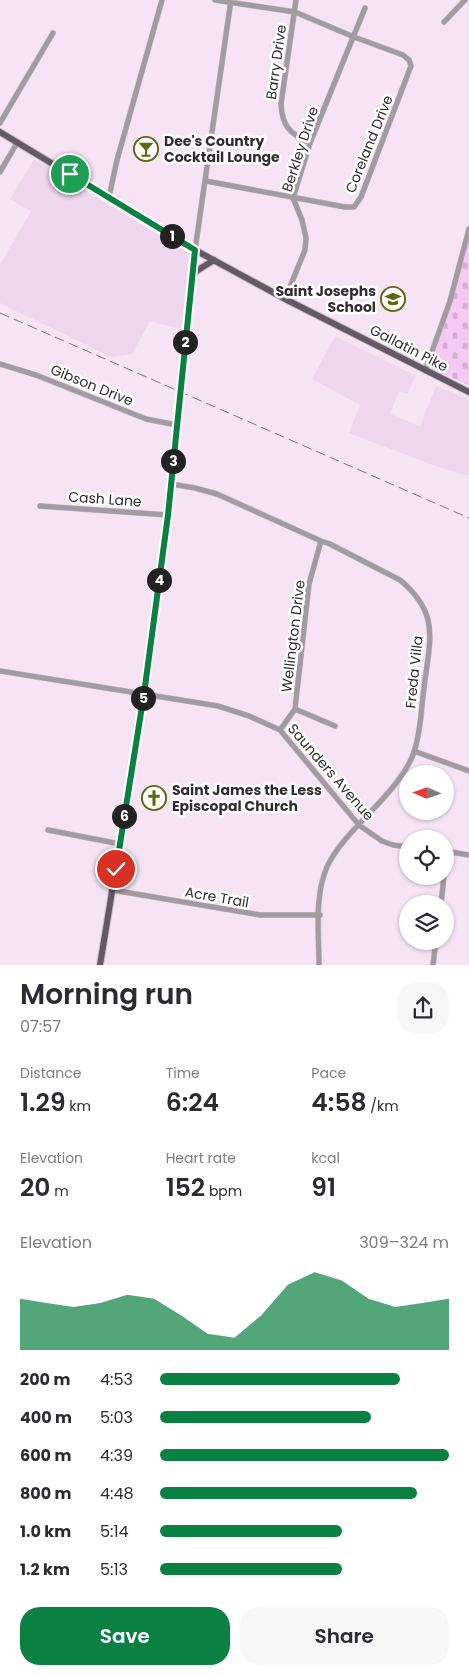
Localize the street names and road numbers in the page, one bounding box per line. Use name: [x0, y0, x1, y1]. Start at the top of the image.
street label: Barry Drive: [261, 23, 291, 101]
street label: Coreland Drive: [340, 92, 398, 196]
street label: Berkley Drive: [277, 104, 323, 194]
street label: Gallatin Pike: [366, 320, 452, 376]
street label: Gibson Drive: [48, 359, 137, 411]
street label: Cash Lane: [68, 486, 143, 512]
street label: Wellington Drive: [276, 578, 310, 693]
street label: Freda Villa: [400, 635, 428, 709]
street label: Saunders Avenue: [283, 719, 379, 825]
street label: Acre Trail: [183, 882, 251, 912]

